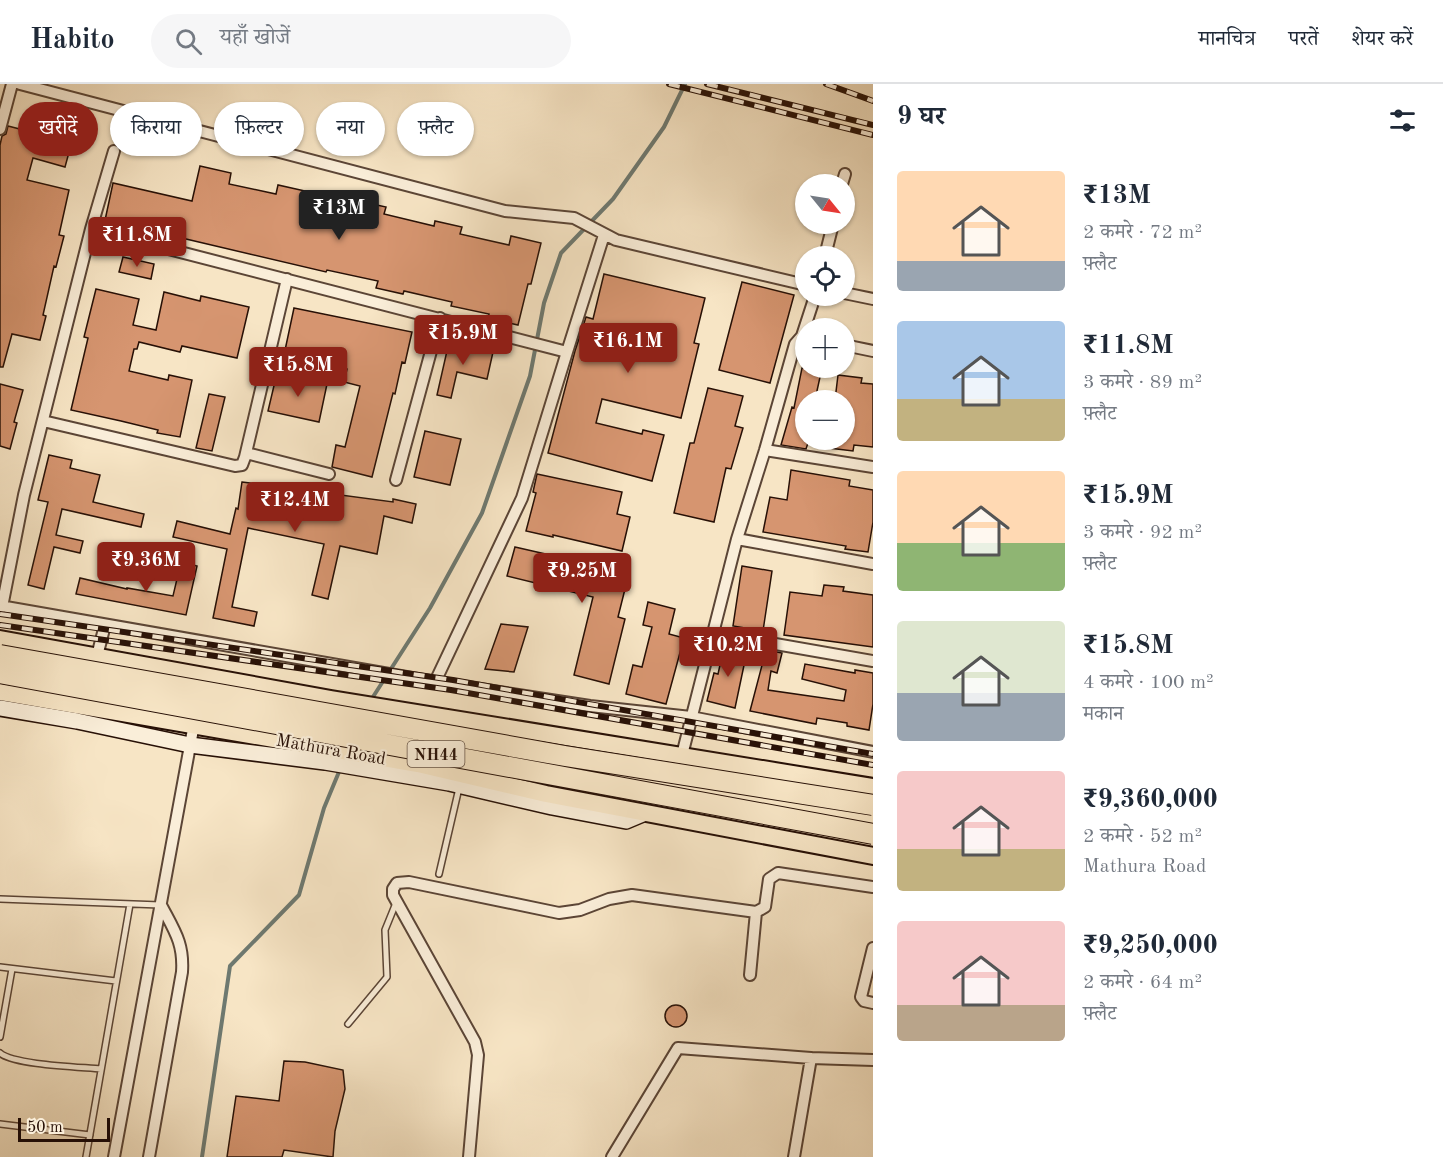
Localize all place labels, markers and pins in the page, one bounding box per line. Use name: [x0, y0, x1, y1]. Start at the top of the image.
pin: ₹13M: [303, 190, 375, 241]
pin: ₹11.8M: [88, 217, 186, 268]
pin: ₹15.9M: [414, 315, 512, 366]
pin: ₹16.1M: [579, 323, 677, 374]
pin: ₹15.8M: [249, 347, 347, 398]
pin: ₹12.4M: [246, 482, 344, 533]
pin: ₹9.36M: [97, 542, 195, 593]
pin: ₹9.25M: [533, 553, 631, 604]
pin: ₹10.2M: [679, 627, 777, 678]

